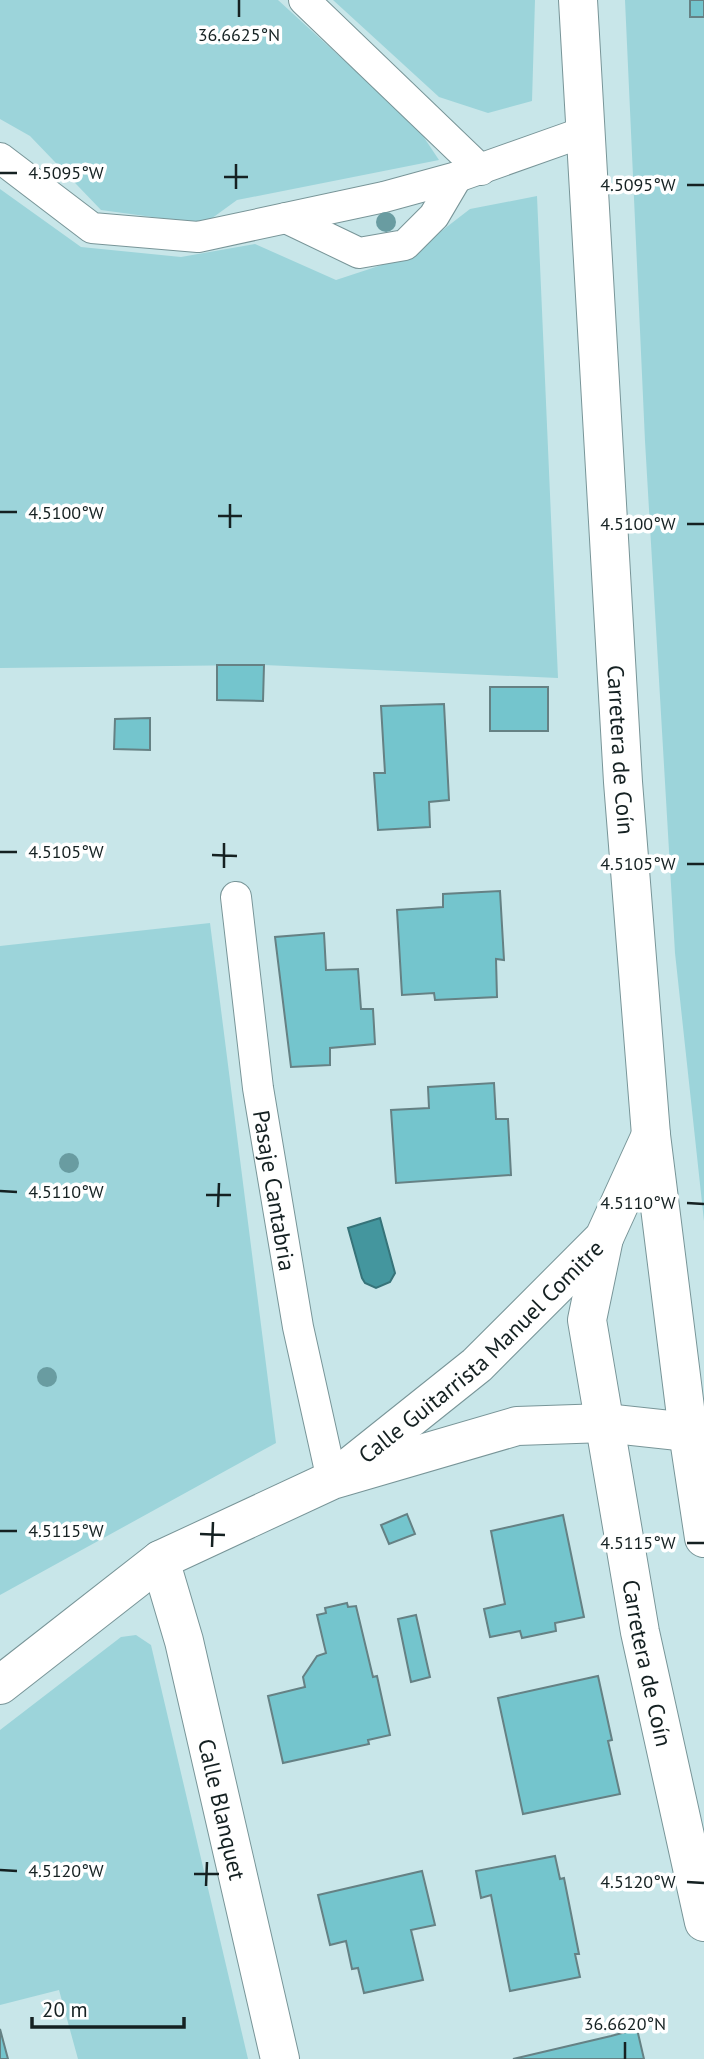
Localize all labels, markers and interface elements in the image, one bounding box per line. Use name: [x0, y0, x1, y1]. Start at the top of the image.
text: 36.6625°N: [198, 23, 280, 46]
text: 4.5095°W: [28, 161, 104, 184]
text: 4.5095°W: [600, 173, 676, 196]
text: 4.5100°W: [28, 501, 104, 524]
text: 4.5100°W: [600, 512, 676, 535]
street label: Carretera de Coín: [602, 664, 642, 836]
text: 4.5105°W: [28, 840, 104, 863]
text: 4.5105°W: [600, 852, 676, 875]
street label: Pasaje Cantabria: [247, 1108, 303, 1273]
text: 4.5110°W: [28, 1180, 104, 1203]
text: 4.5110°W: [600, 1191, 676, 1214]
street label: Calle Guitarrista Manuel Comitre: [352, 1233, 609, 1469]
text: 4.5115°W: [28, 1519, 104, 1542]
text: 4.5115°W: [600, 1531, 676, 1554]
street label: Carretera de Coín: [617, 1577, 679, 1749]
street label: Calle Blanquet: [192, 1736, 253, 1883]
text: 4.5120°W: [28, 1859, 104, 1882]
text: 4.5120°W: [600, 1870, 676, 1893]
scale bar: [32, 1986, 184, 2030]
text: 20 m: [42, 1996, 88, 2023]
text: 36.6620°N: [584, 2012, 666, 2035]

